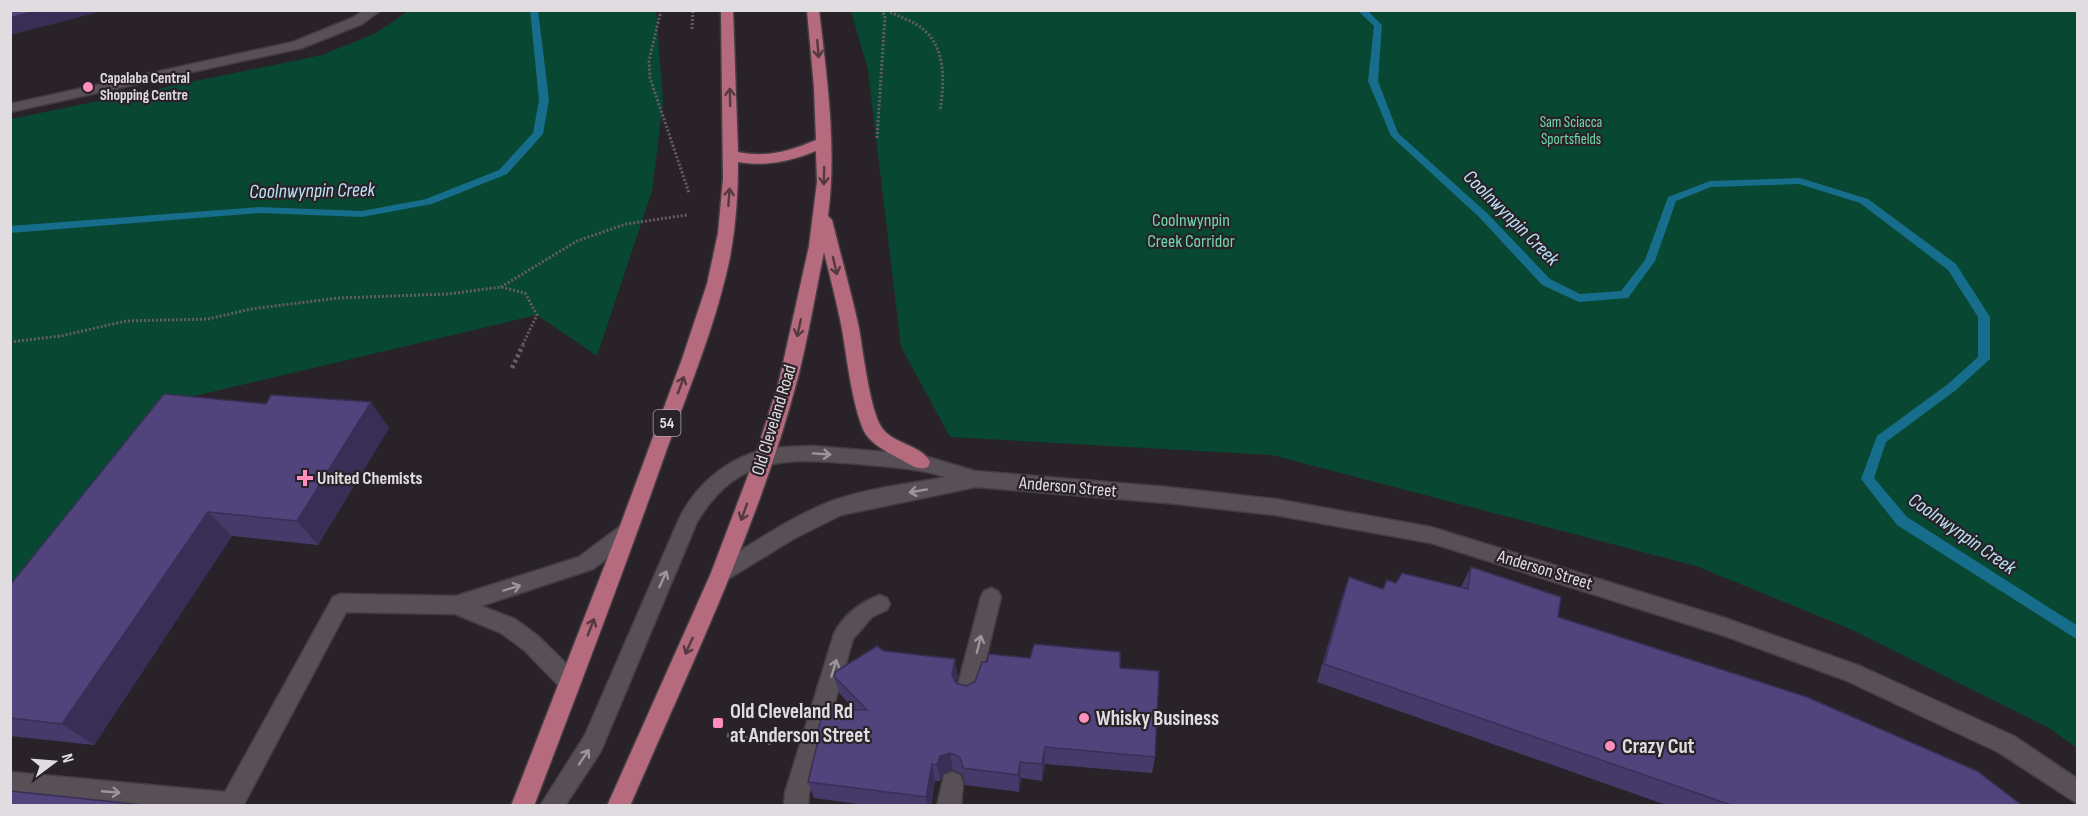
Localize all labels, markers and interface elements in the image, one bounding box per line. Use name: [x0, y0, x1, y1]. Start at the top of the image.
one-way arrow: [813, 39, 824, 59]
place label: Capalaba Central Shopping Centre: [100, 69, 190, 105]
marker: Capalaba Central Shopping Centre: [81, 80, 95, 94]
one-way arrow: [724, 87, 736, 107]
park label: Sam Sciacca Sportsfields: [1540, 113, 1603, 149]
one-way arrow: [818, 165, 830, 185]
water label: Coolnwynpin Creek: [1458, 165, 1564, 271]
water label: Coolnwynpin Creek: [249, 178, 376, 204]
one-way arrow: [723, 187, 734, 207]
park label: Coolnwynpin Creek Corridor: [1147, 210, 1235, 252]
one-way arrow: [830, 256, 842, 275]
one-way arrow: [793, 318, 804, 338]
street label: Old Cleveland Road: [747, 362, 801, 478]
one-way arrow: [676, 376, 687, 395]
road number: 54: [654, 410, 680, 436]
one-way arrow: [811, 449, 831, 460]
place label: United Chemists: [317, 468, 423, 489]
marker: United Chemists: [298, 471, 312, 485]
street label: Anderson Street: [1017, 472, 1118, 502]
one-way arrow: [908, 486, 928, 497]
water label: Coolnwynpin Creek: [1904, 488, 2021, 580]
one-way arrow: [737, 502, 748, 521]
street label: Anderson Street: [1494, 545, 1595, 594]
one-way arrow: [657, 570, 669, 588]
one-way arrow: [502, 581, 521, 592]
one-way arrow: [586, 618, 597, 637]
one-way arrow: [974, 635, 986, 654]
one-way arrow: [683, 637, 694, 655]
one-way arrow: [829, 659, 840, 678]
place label: Old Cleveland Rd at Anderson Street: [730, 699, 870, 748]
place label: Whisky Business: [1096, 706, 1219, 731]
marker: Whisky Business: [1077, 711, 1091, 725]
marker: Old Cleveland Rd at Anderson Street: [711, 716, 725, 730]
north arrow: [24, 732, 84, 792]
place label: Crazy Cut: [1622, 734, 1695, 759]
marker: Crazy Cut: [1603, 739, 1617, 753]
one-way arrow: [578, 749, 590, 766]
text: N: [57, 752, 77, 765]
one-way arrow: [100, 787, 120, 798]

